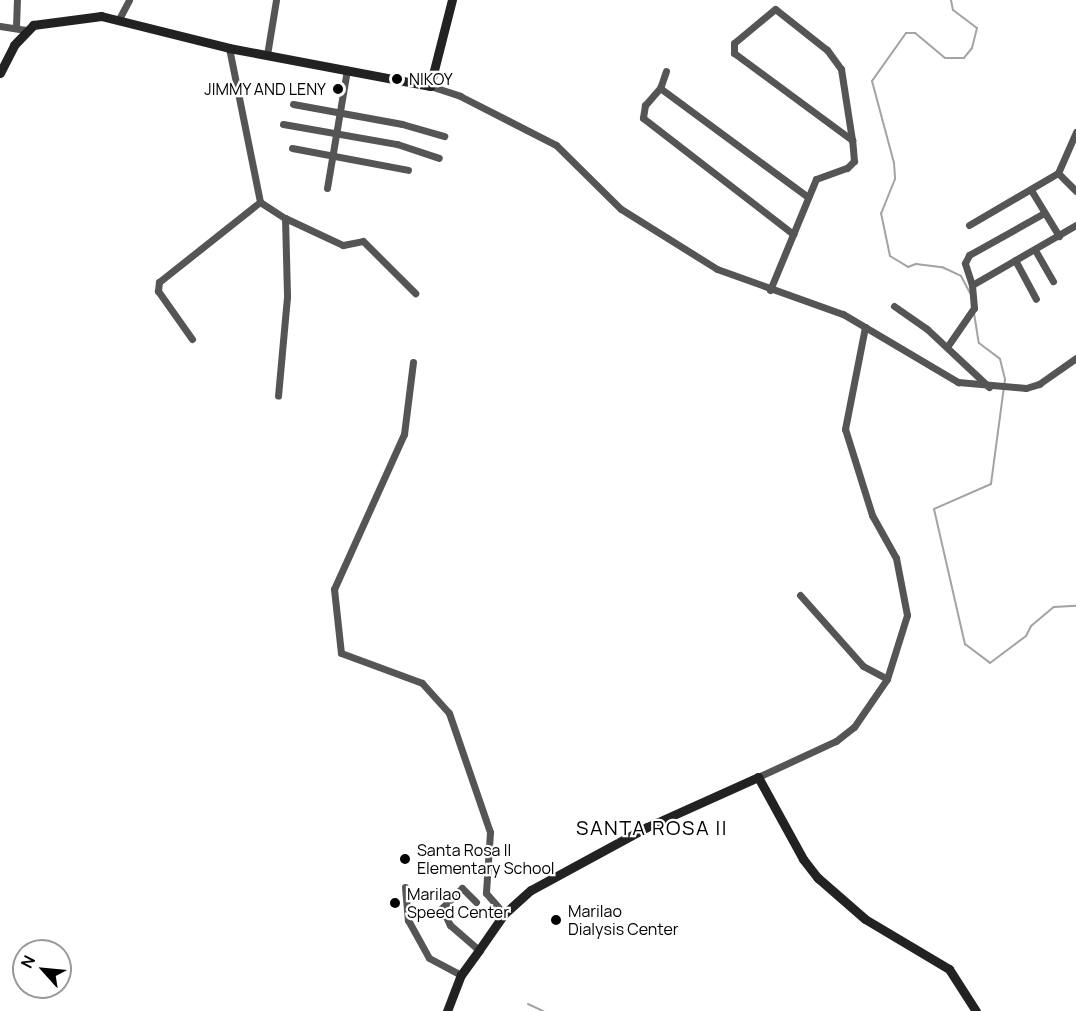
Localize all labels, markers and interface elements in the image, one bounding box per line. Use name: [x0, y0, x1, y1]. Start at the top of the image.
place label: NIKOY: [409, 69, 453, 89]
marker: NIKOY: [390, 72, 404, 86]
place label: JIMMY AND LENY: [204, 79, 326, 99]
marker: JIMMY AND LENY: [331, 82, 345, 96]
district label: SANTA ROSA II: [576, 815, 728, 839]
place label: Santa Rosa II Elementary School: [417, 840, 555, 878]
marker: Santa Rosa II Elementary School: [398, 852, 412, 866]
place label: Marilao Speed Center: [407, 884, 509, 922]
marker: Marilao Speed Center: [388, 896, 402, 910]
place label: Marilao Dialysis Center: [568, 901, 679, 939]
marker: Marilao Dialysis Center: [549, 913, 563, 927]
north arrow: [12, 939, 72, 999]
text: N: [15, 952, 40, 972]

